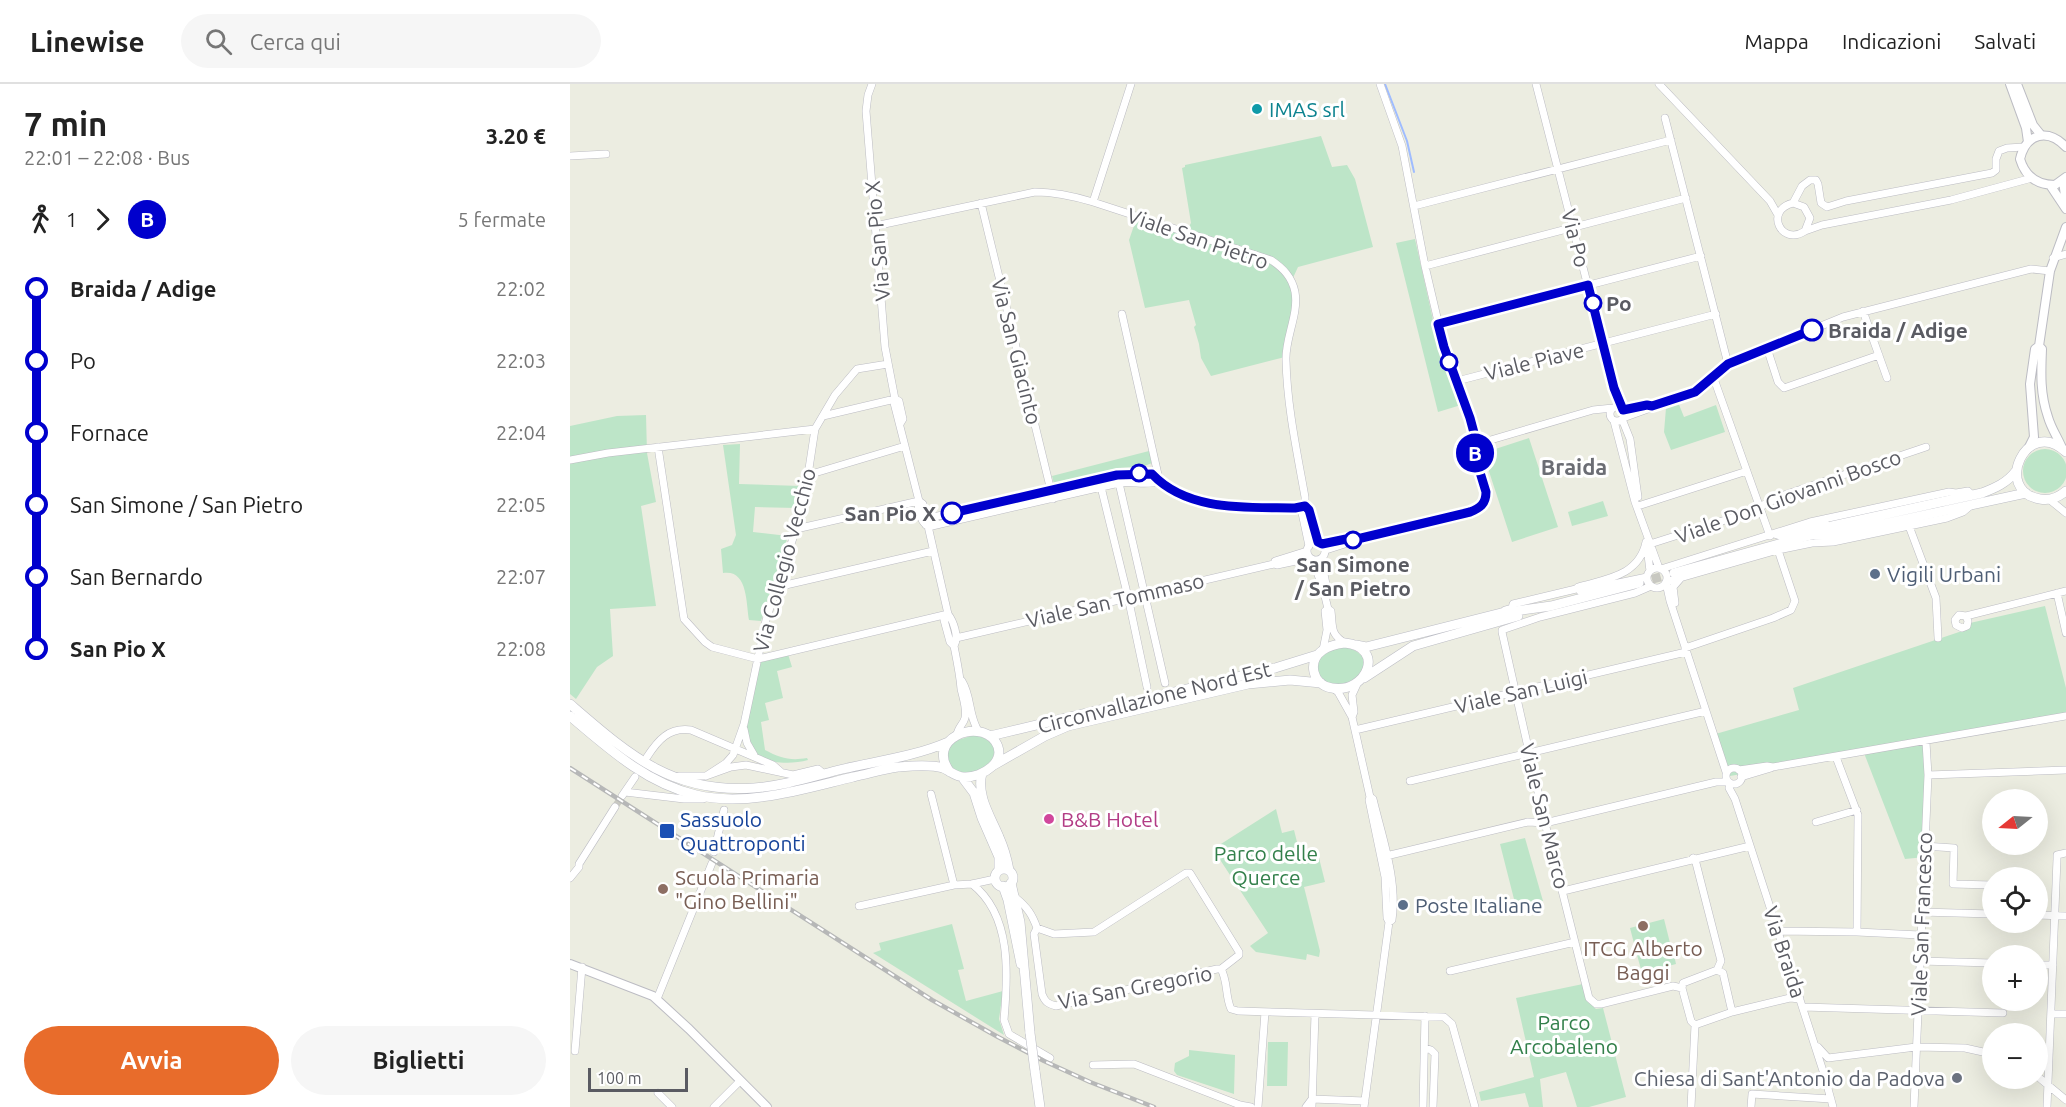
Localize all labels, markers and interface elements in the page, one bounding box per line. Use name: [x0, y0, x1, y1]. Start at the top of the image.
search box: [181, 14, 601, 68]
icon: search: [202, 25, 235, 58]
text: Linewise: [30, 26, 145, 57]
text: Cerca qui: [250, 29, 341, 54]
text: Mappa: [1744, 29, 1809, 53]
text: Indicazioni: [1842, 29, 1941, 53]
text: Salvati: [1974, 29, 2036, 53]
place label: IMAS srl: [1269, 97, 1345, 121]
marker: IMAS srl: [1250, 102, 1264, 116]
text: 7 min: [24, 105, 107, 142]
text: 3.20 €: [486, 123, 546, 148]
text: 22:01 – 22:08 · Bus: [24, 146, 190, 169]
street label: Via San Pio X: [860, 180, 894, 302]
icon: walk: [24, 203, 57, 236]
icon: forward: [86, 203, 119, 236]
street label: Viale San Pietro: [1124, 203, 1272, 273]
street label: Via Po: [1557, 206, 1595, 270]
text: B: [140, 207, 154, 231]
text: 1: [66, 208, 77, 231]
text: 5 fermate: [458, 208, 546, 231]
street label: Via San Giacinto: [987, 275, 1047, 427]
text: Braida / Adige: [70, 276, 217, 301]
text: 22:02: [496, 277, 546, 300]
place label: Po: [1606, 291, 1632, 315]
marker: Po: [1584, 294, 1602, 312]
place label: Braida / Adige: [1828, 318, 1968, 342]
marker: Braida / Adige: [1801, 319, 1823, 341]
street label: Viale Piave: [1482, 337, 1586, 385]
text: Po: [70, 348, 96, 373]
text: 22:03: [496, 349, 546, 372]
unlabelled marker: [1440, 353, 1458, 371]
text: Fornace: [70, 420, 149, 445]
text: 22:04: [496, 421, 546, 444]
line badge: B: [1456, 434, 1494, 472]
text: B: [1468, 441, 1482, 465]
street label: Viale Don Giovanni Bosco: [1672, 444, 1904, 548]
district label: Braida: [1541, 454, 1607, 479]
unlabelled marker: [1130, 464, 1148, 482]
street label: Via Collegio Vecchio: [748, 465, 820, 655]
text: San Simone / San Pietro: [70, 492, 303, 517]
text: 22:05: [496, 493, 546, 516]
place label: San Pio X: [845, 501, 936, 525]
marker: San Pio X: [941, 502, 963, 524]
marker: San Simone / San Pietro: [1344, 531, 1362, 549]
place label: San Simone / San Pietro: [1294, 552, 1411, 600]
place label: Vigili Urbani: [1887, 562, 2001, 586]
text: San Bernardo: [70, 564, 203, 589]
text: 22:07: [496, 565, 546, 588]
marker: Vigili Urbani: [1868, 567, 1882, 581]
street label: Viale San Tommaso: [1024, 568, 1206, 632]
text: San Pio X: [70, 636, 166, 661]
text: 22:08: [496, 637, 546, 660]
street label: Circonvallazione Nord Est: [1035, 656, 1273, 738]
street label: Viale San Luigi: [1452, 664, 1590, 718]
street label: Viale San Marco: [1515, 741, 1575, 891]
north arrow: [1982, 789, 2048, 855]
map controls: [1982, 789, 2048, 1089]
place label: Sassuolo Quattroponti: [680, 807, 806, 855]
place label: B&B Hotel: [1061, 807, 1158, 831]
marker: B&B Hotel: [1042, 812, 1056, 826]
marker: Sassuolo Quattroponti: [658, 822, 676, 840]
street label: Viale San Francesco: [1906, 832, 1936, 1016]
park label: Parco delle Querce: [1214, 841, 1318, 889]
place label: Scuola Primaria "Gino Bellini": [675, 865, 820, 913]
button: locate: [1982, 867, 2048, 933]
marker: Scuola Primaria "Gino Bellini": [656, 882, 670, 896]
place label: Poste Italiane: [1415, 893, 1543, 917]
marker: Poste Italiane: [1396, 898, 1410, 912]
street label: Via Braida: [1759, 903, 1811, 1001]
marker: ITCG Alberto Baggi: [1636, 919, 1650, 933]
place label: ITCG Alberto Baggi: [1583, 936, 1703, 984]
button: +: [1982, 945, 2048, 1011]
street label: Via San Gregorio: [1056, 960, 1214, 1014]
park label: Parco Arcobaleno: [1510, 1010, 1618, 1058]
button: −: [1982, 1023, 2048, 1089]
button: Avvia: [24, 1026, 279, 1095]
button: Biglietti: [291, 1026, 546, 1095]
scale bar: [588, 1065, 688, 1092]
place label: Chiesa di Sant'Antonio da Padova: [1634, 1066, 1945, 1090]
text: 100 m: [597, 1069, 642, 1087]
marker: Chiesa di Sant'Antonio da Padova: [1950, 1071, 1964, 1085]

